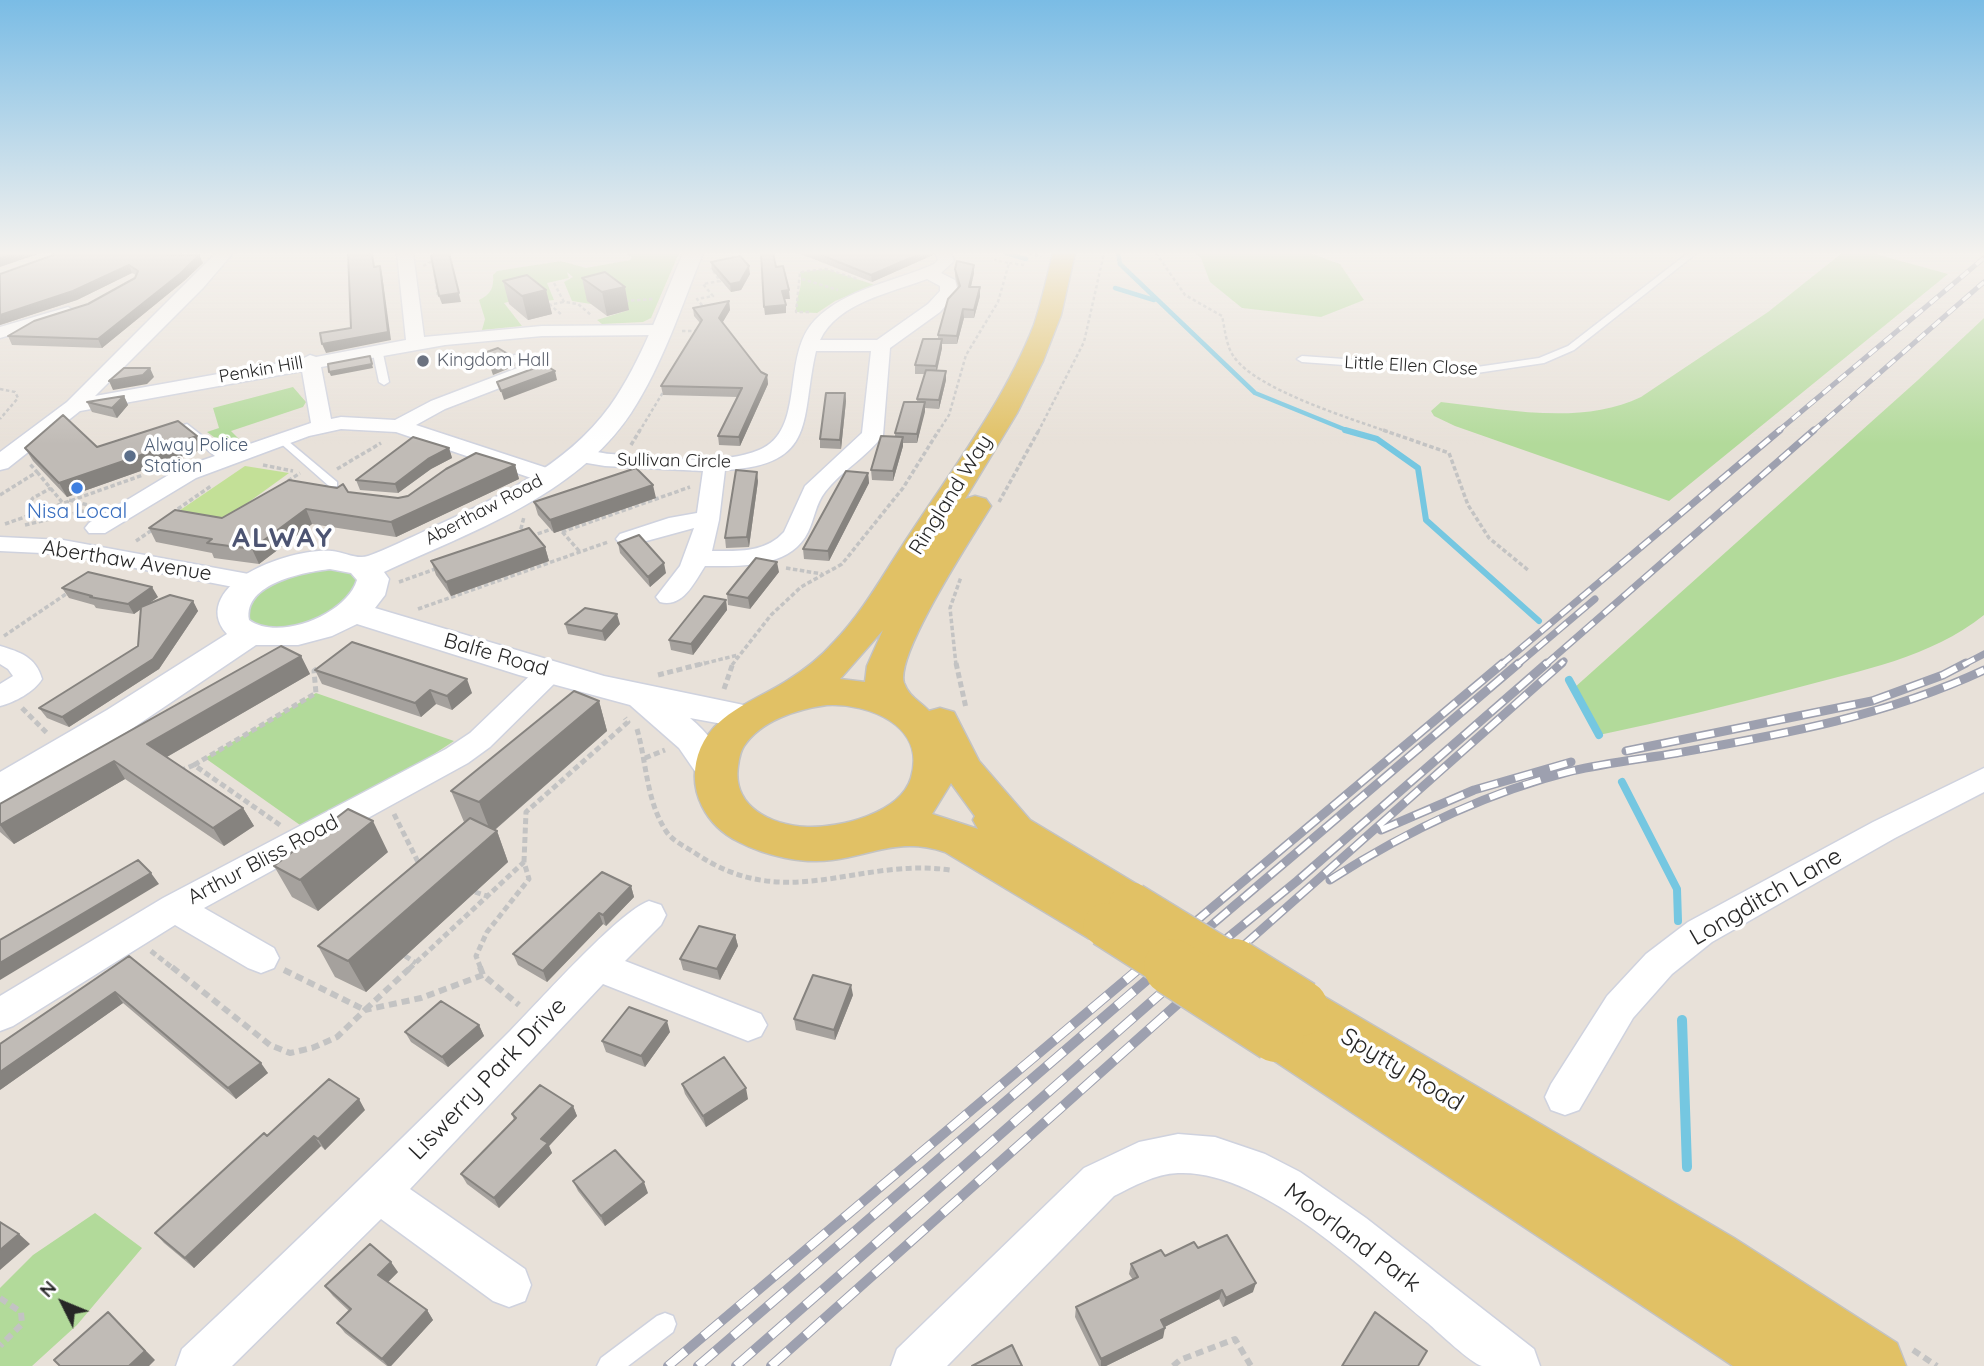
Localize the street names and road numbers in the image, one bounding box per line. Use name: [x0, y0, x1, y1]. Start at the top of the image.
street label: Penkin Hill: [217, 352, 305, 388]
street label: Little Ellen Close: [1344, 352, 1478, 380]
street label: Ringland Way: [904, 430, 998, 560]
street label: Sullivan Circle: [617, 449, 731, 473]
street label: Aberthaw Road: [422, 470, 546, 550]
street label: Aberthaw Avenue: [40, 535, 214, 587]
street label: Balfe Road: [441, 628, 551, 682]
street label: Arthur Bliss Road: [183, 810, 343, 910]
street label: Longditch Lane: [1685, 842, 1847, 952]
street label: Liswerry Park Drive: [403, 992, 573, 1166]
street label: Spytty Road: [1336, 1022, 1468, 1118]
street label: Moorland Park: [1278, 1177, 1426, 1299]

